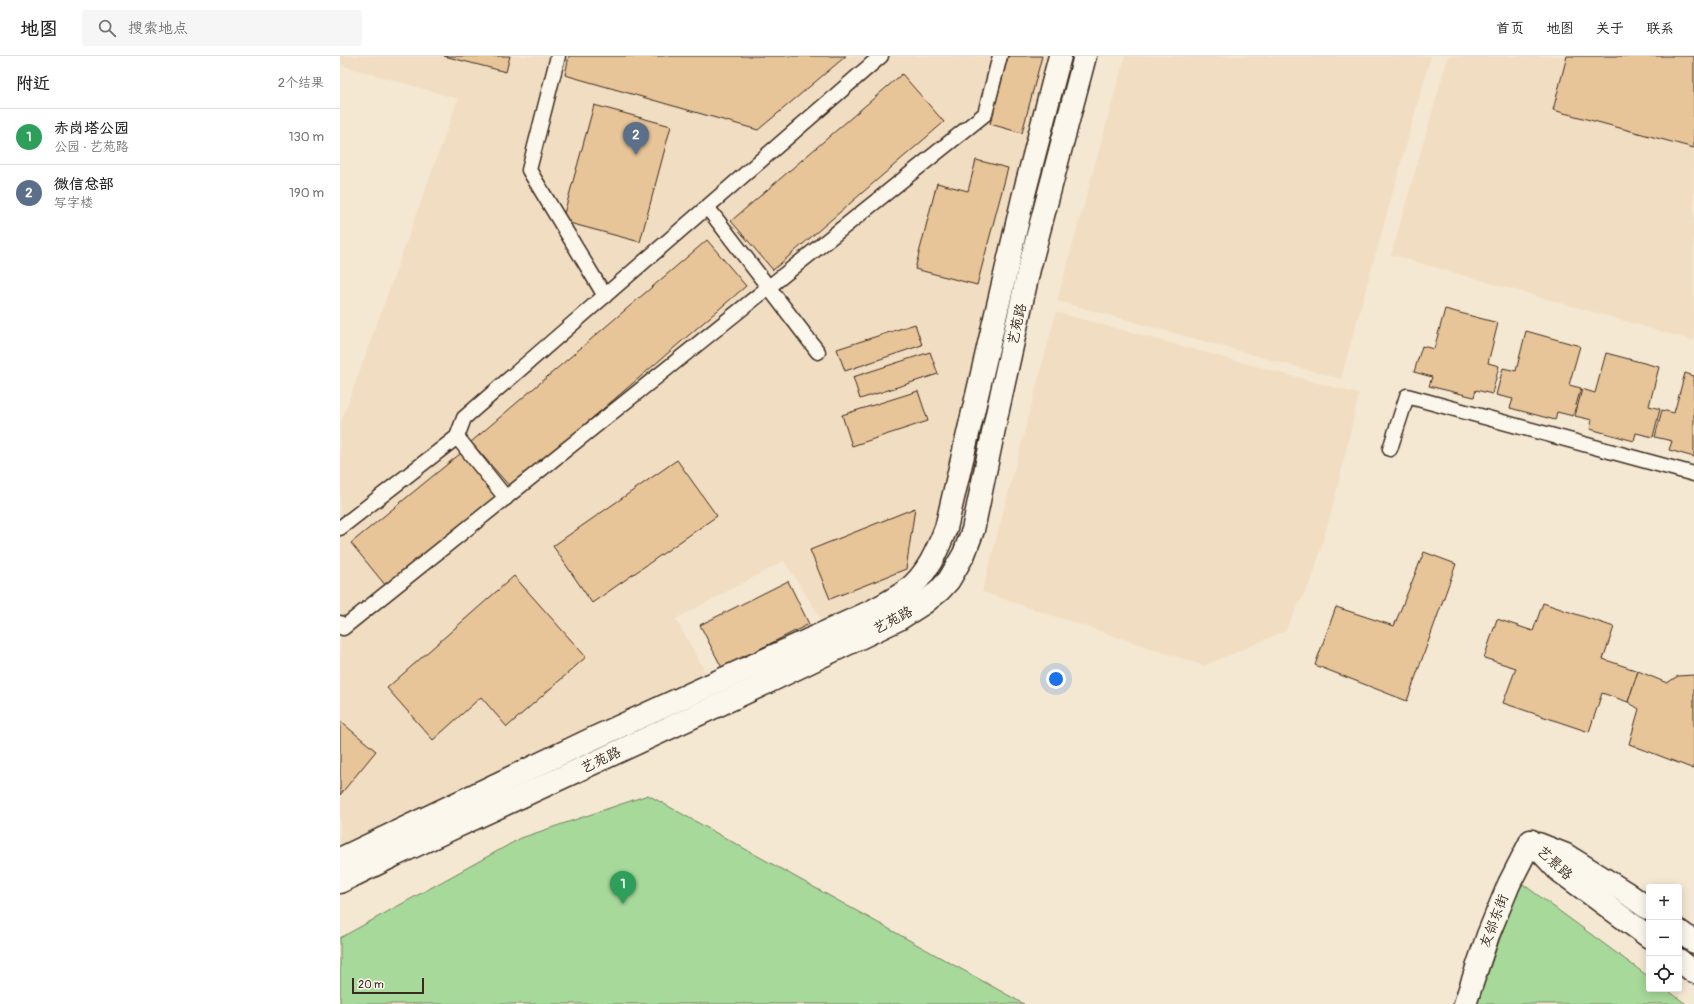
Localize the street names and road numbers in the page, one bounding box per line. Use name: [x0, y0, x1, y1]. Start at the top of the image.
street label: 艺苑路: [1004, 302, 1030, 346]
street label: 艺苑路: [870, 603, 916, 637]
street label: 艺苑路: [578, 743, 624, 777]
street label: 艺景路: [1534, 842, 1576, 884]
street label: 友邻东街: [1476, 892, 1512, 950]

